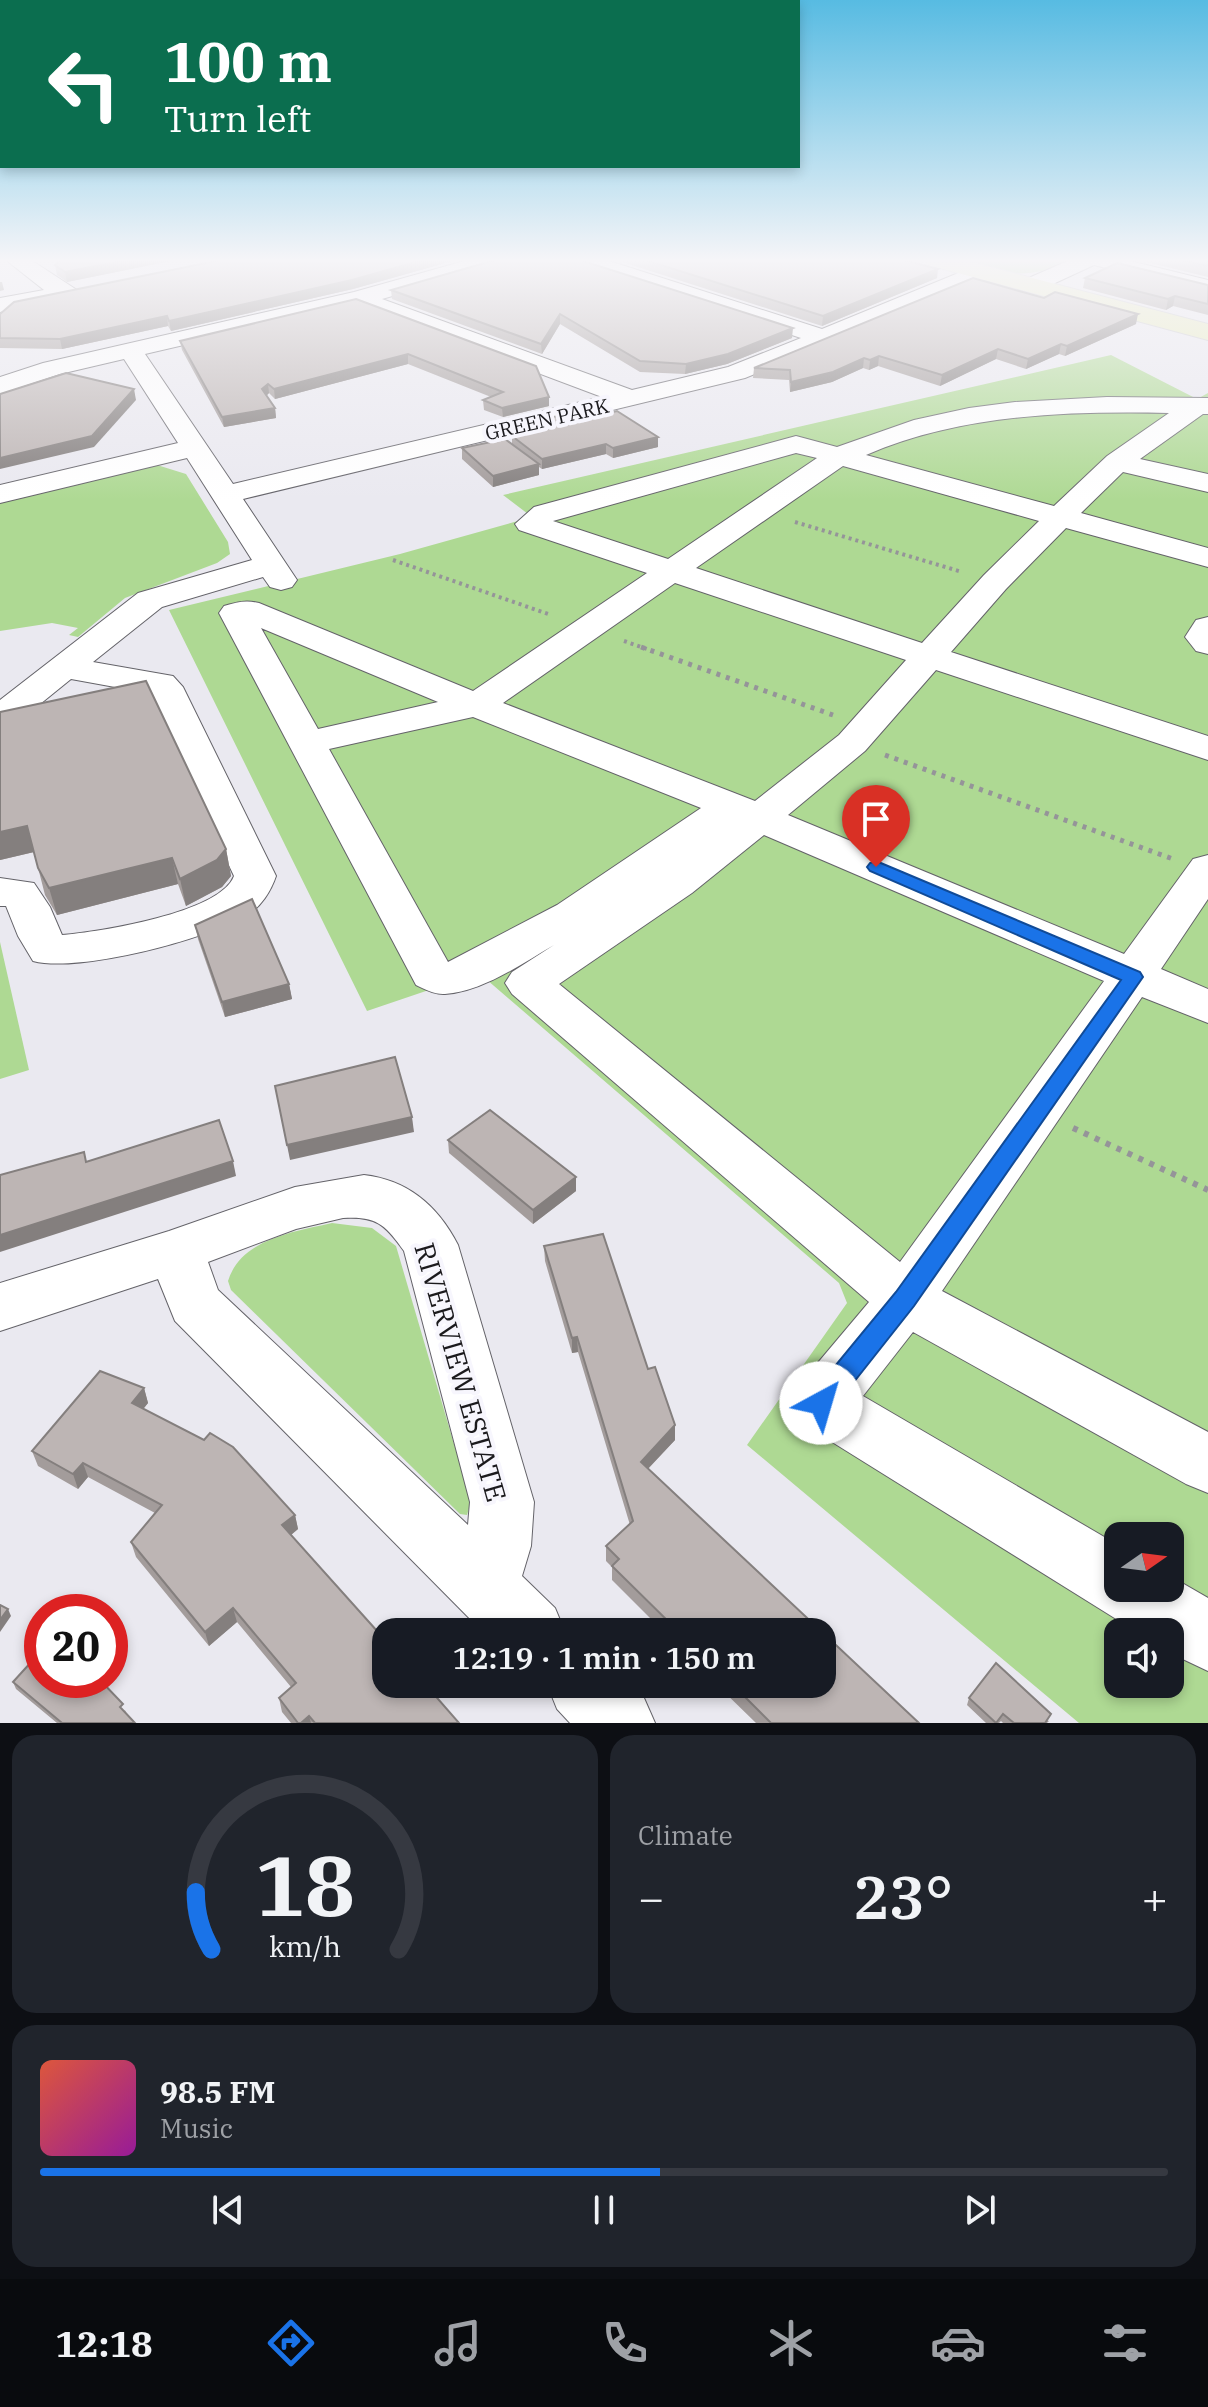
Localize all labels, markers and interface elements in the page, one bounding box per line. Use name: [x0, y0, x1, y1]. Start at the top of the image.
text: 100 m: [164, 25, 332, 97]
icon: left: [32, 32, 136, 136]
text: Turn left: [164, 95, 311, 142]
street label: GREEN PARK: [482, 392, 612, 446]
pin: [842, 785, 910, 867]
icon: arrive: [854, 797, 898, 841]
street label: RIVERVIEW ESTATE: [406, 1238, 516, 1506]
position arrow: [779, 1361, 863, 1445]
north arrow: [1104, 1522, 1184, 1602]
map controls: [1104, 1522, 1184, 1698]
speed limit sign: 20: [24, 1594, 128, 1698]
button: sound: [1104, 1618, 1184, 1698]
text: 12:19 · 1 min · 150 m: [453, 1638, 755, 1677]
text: Climate: [638, 1818, 733, 1852]
text: 18: [255, 1831, 355, 1939]
text: 23°: [853, 1857, 953, 1936]
text: −: [638, 1869, 664, 1926]
text: +: [1142, 1869, 1168, 1926]
text: km/h: [269, 1928, 341, 1965]
text: 98.5 FM: [160, 2072, 275, 2111]
text: Music: [160, 2111, 233, 2145]
icon: previous: [206, 2188, 250, 2232]
icon: pause: [582, 2188, 626, 2232]
icon: next: [958, 2188, 1002, 2232]
icon: directions: [263, 2315, 319, 2371]
icon: music: [430, 2315, 486, 2371]
icon: phone: [597, 2315, 653, 2371]
icon: climate: [763, 2315, 819, 2371]
icon: car: [930, 2315, 986, 2371]
icon: filters: [1097, 2315, 1153, 2371]
text: 12:18: [55, 2320, 153, 2367]

